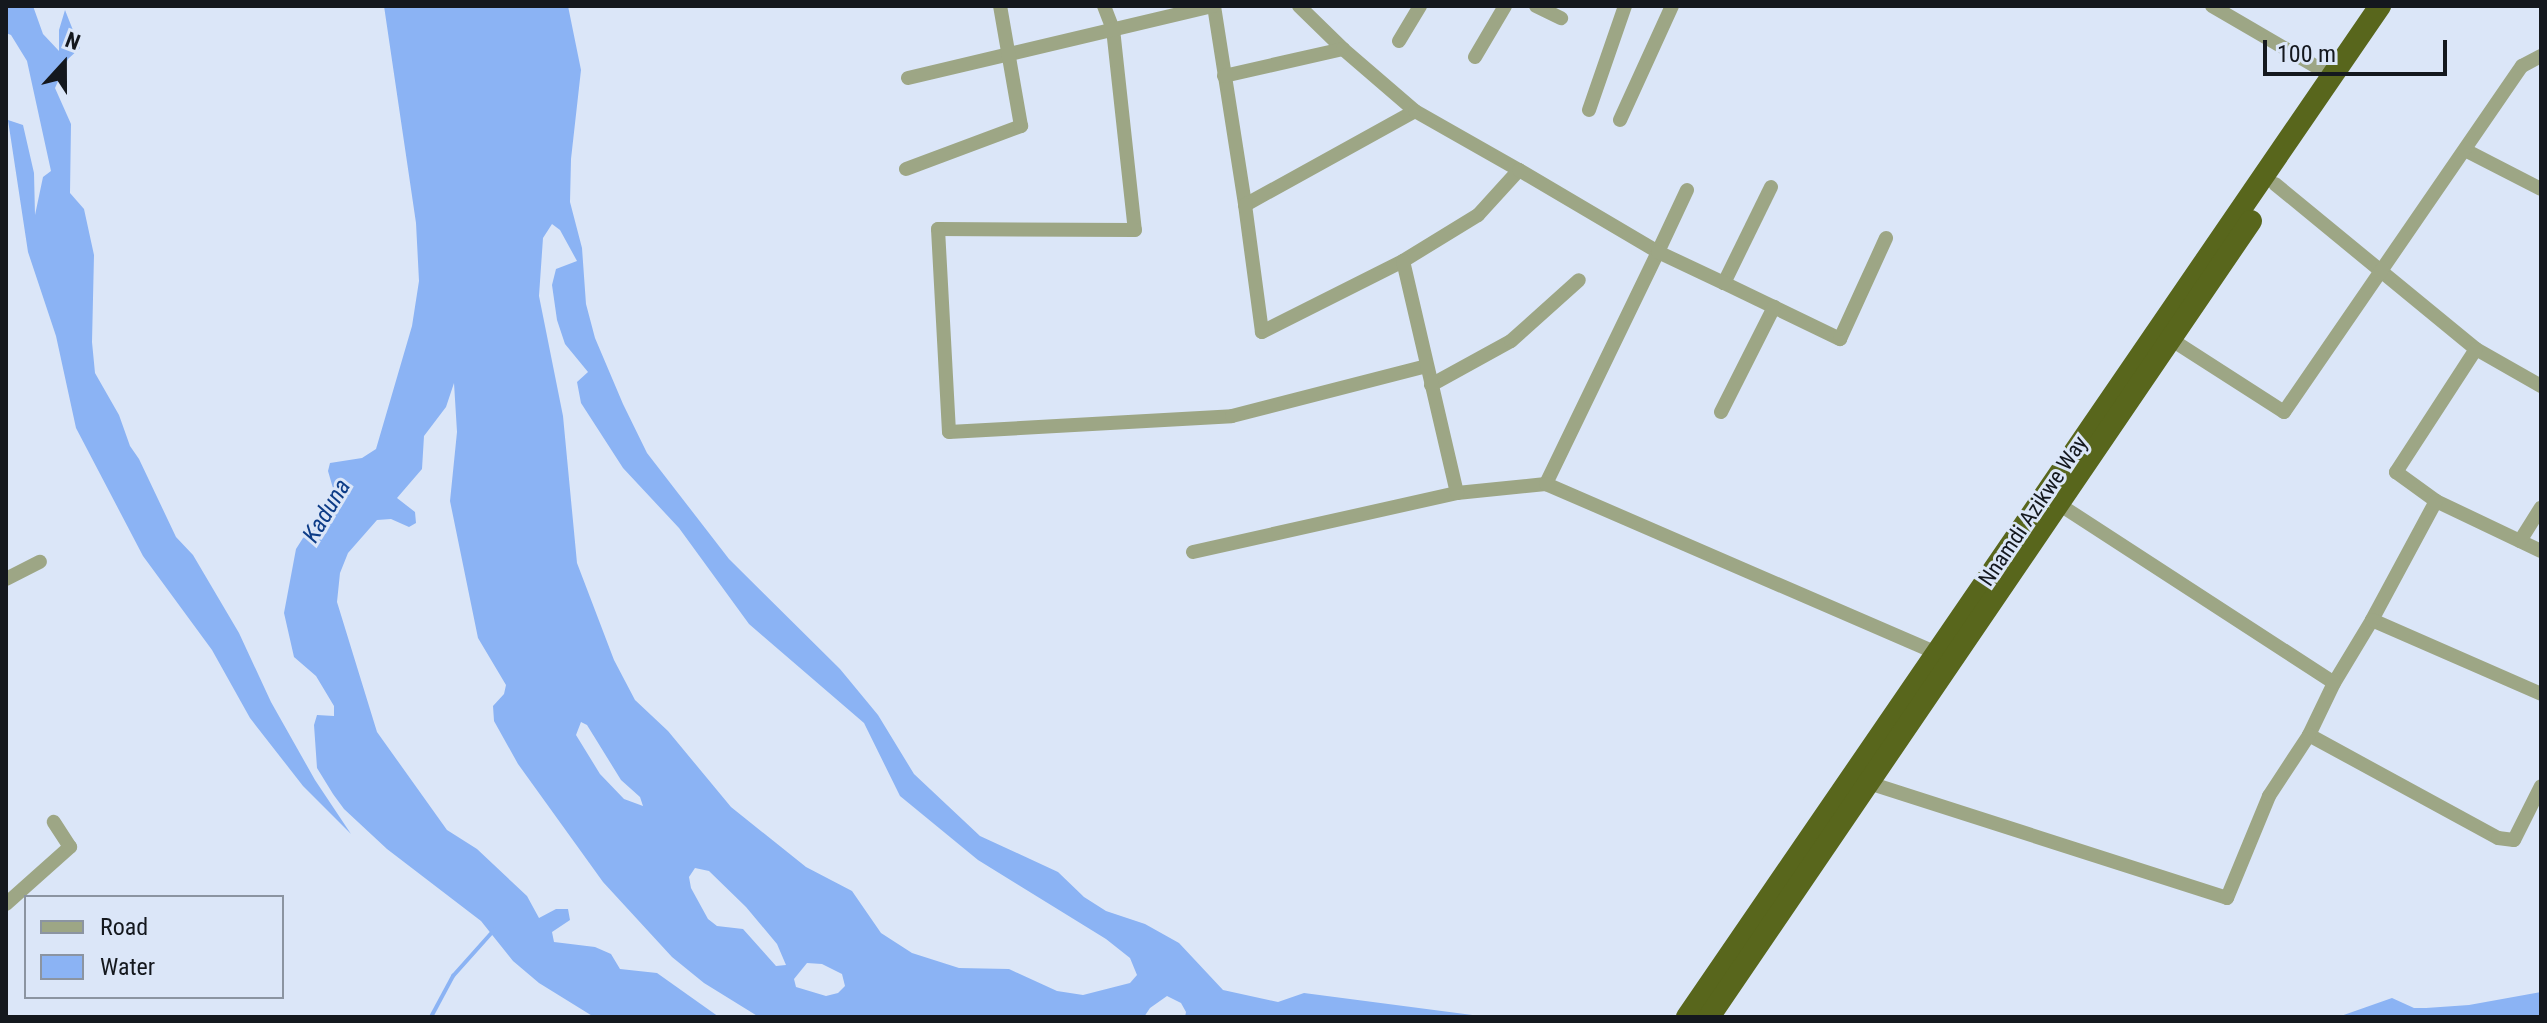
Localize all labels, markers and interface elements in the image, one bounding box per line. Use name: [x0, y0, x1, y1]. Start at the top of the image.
north arrow: [24, 24, 104, 104]
scale bar: [2267, 24, 2451, 74]
text: N: [62, 27, 84, 55]
text: 100 m: [2277, 40, 2336, 68]
street label: Nnamdi Azikwe Way: [1973, 431, 2093, 591]
water label: Kaduna: [297, 474, 357, 548]
legend: [24, 895, 284, 999]
text: Road: [100, 913, 148, 941]
text: Water: [100, 953, 155, 981]

